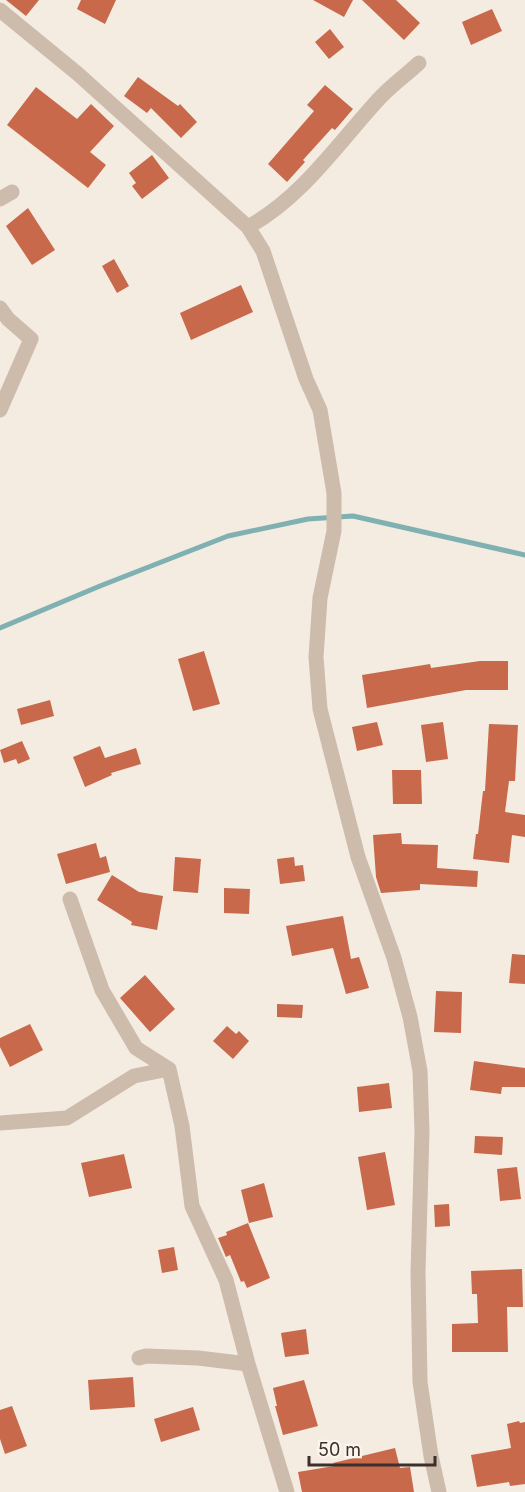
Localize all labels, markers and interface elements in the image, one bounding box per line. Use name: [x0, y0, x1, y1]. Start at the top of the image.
scale bar: [309, 1429, 435, 1467]
text: 50 m: [318, 1439, 361, 1460]

